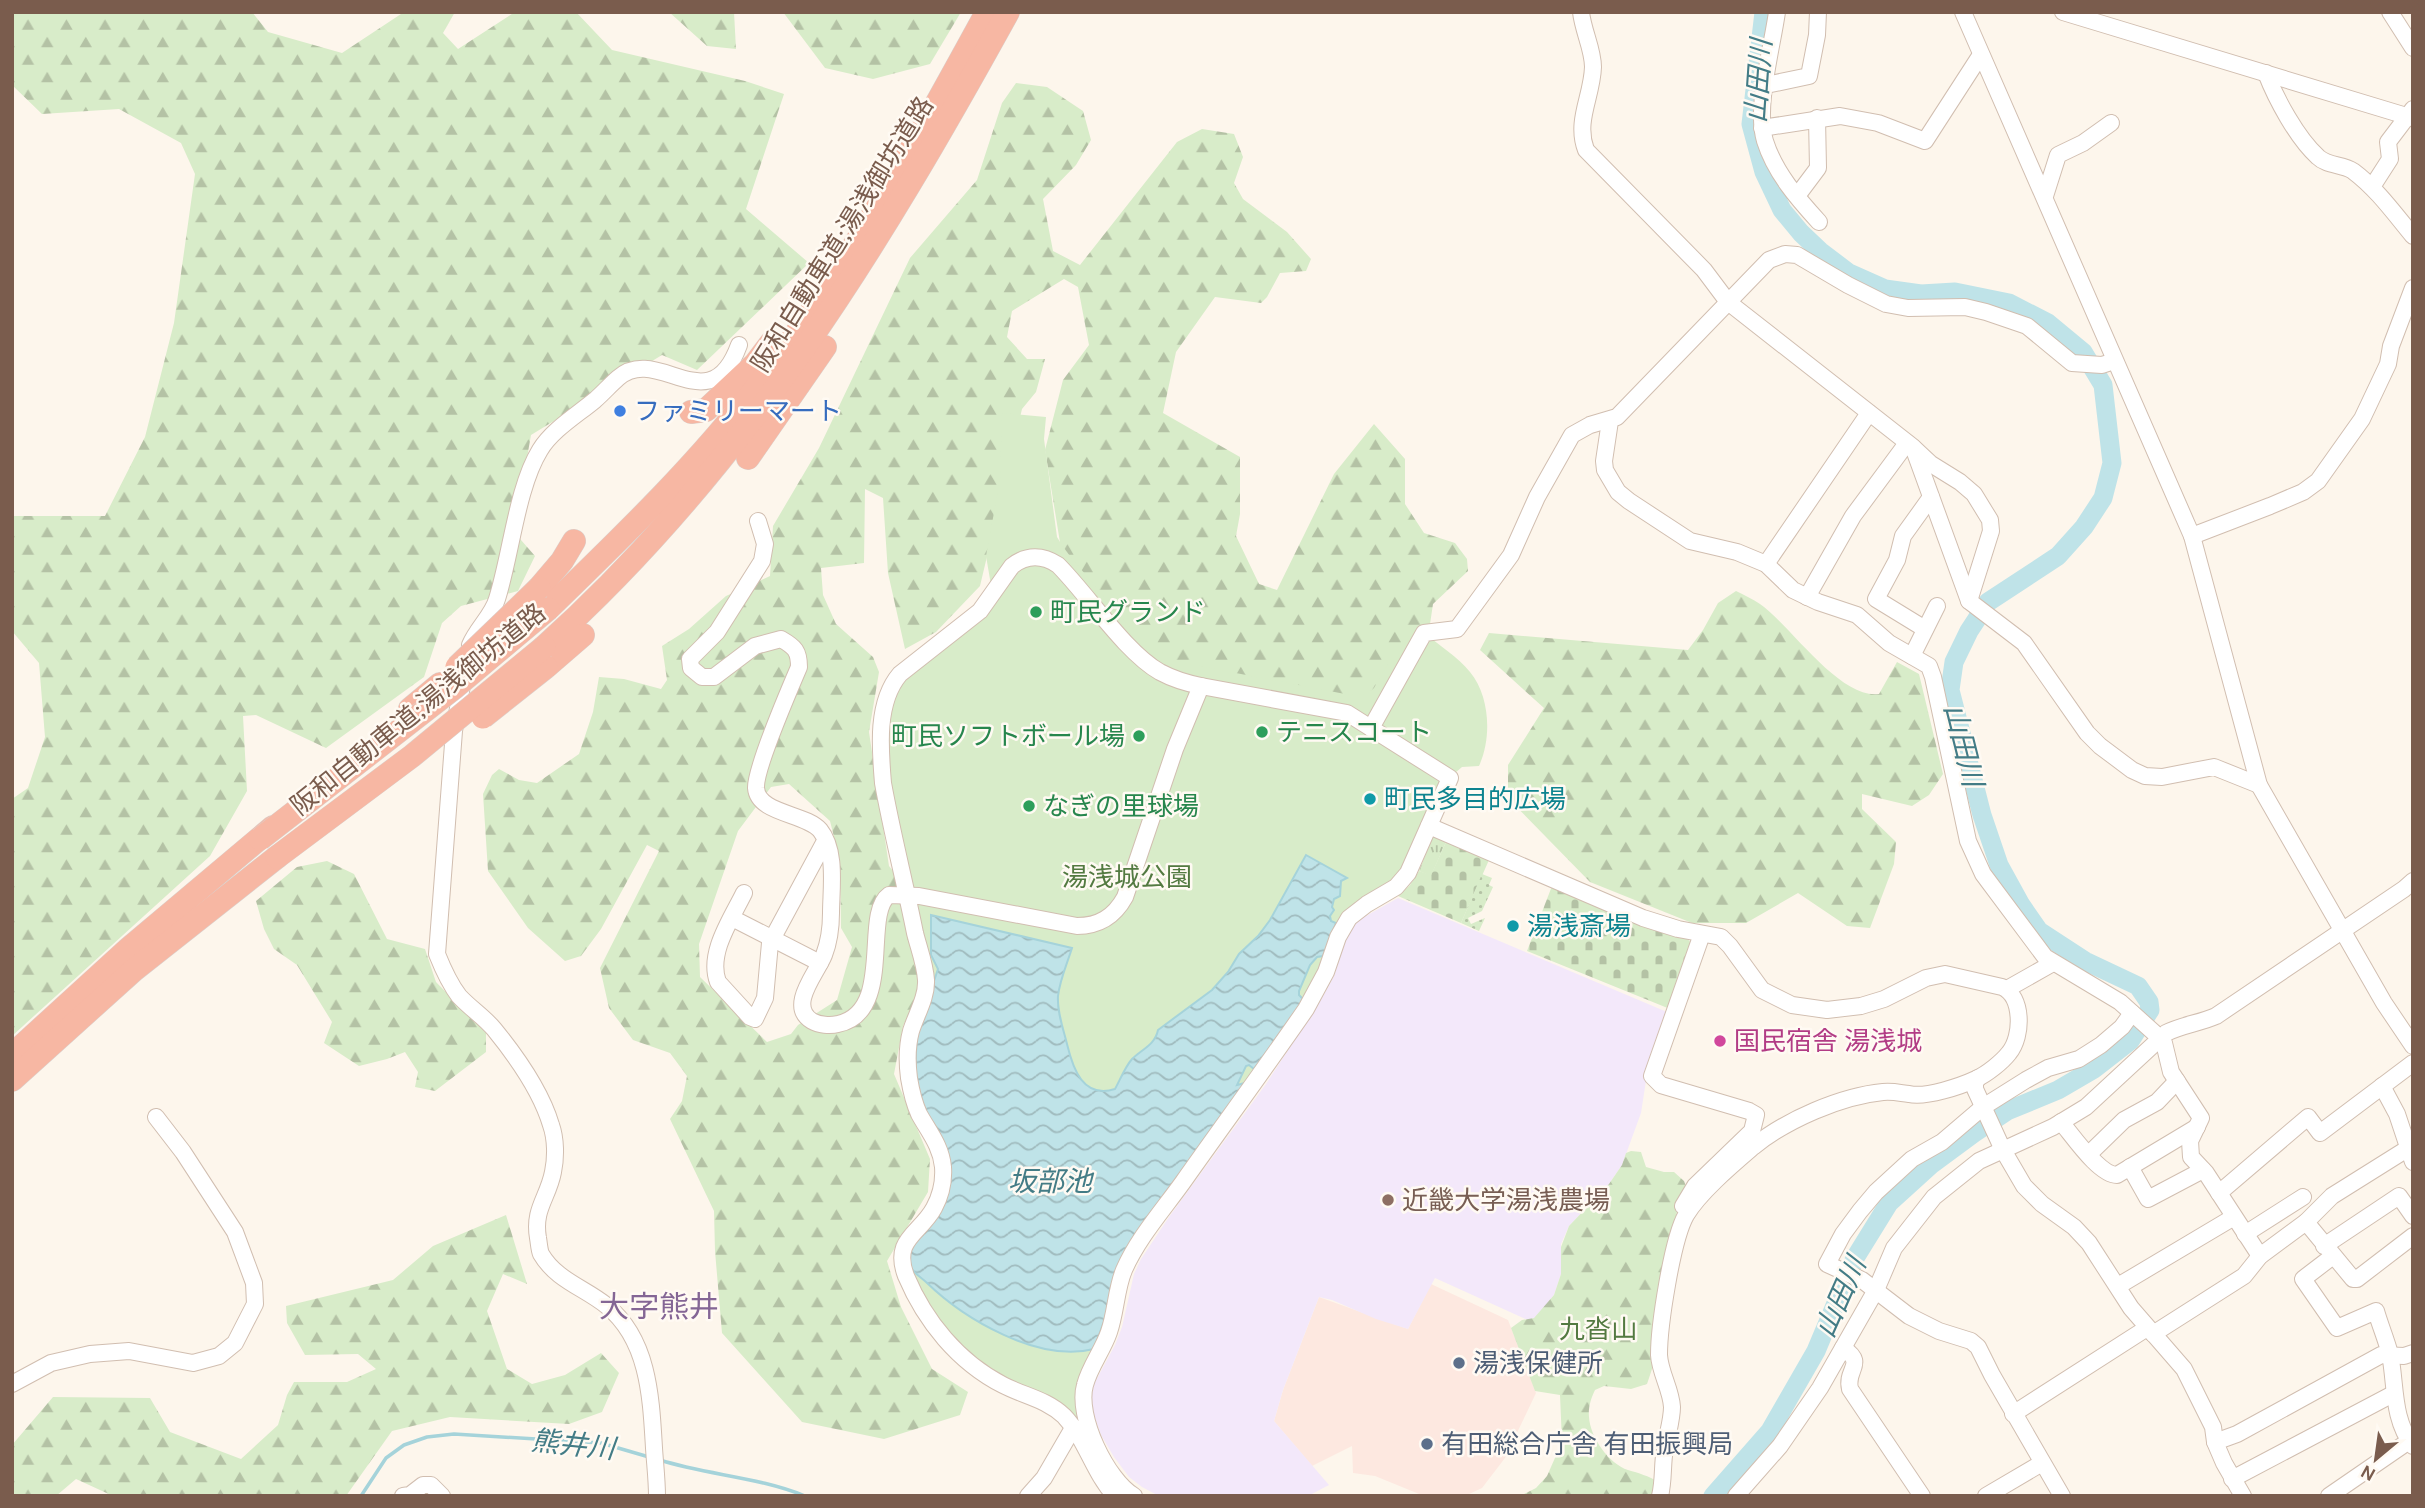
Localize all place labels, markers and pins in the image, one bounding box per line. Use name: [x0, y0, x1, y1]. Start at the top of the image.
place label: ファミリーマート: [634, 396, 842, 427]
marker: ファミリーマート: [612, 403, 628, 419]
place label: 町民グランド: [1050, 597, 1206, 628]
marker: 町民グランド: [1028, 604, 1044, 620]
place label: テニスコート: [1276, 717, 1432, 748]
place label: 町民ソフトボール場: [891, 721, 1125, 752]
marker: テニスコート: [1254, 724, 1270, 740]
marker: 町民ソフトボール場: [1131, 728, 1147, 744]
place label: 町民多目的広場: [1384, 784, 1566, 815]
place label: なぎの里球場: [1043, 791, 1199, 822]
marker: 町民多目的広場: [1362, 791, 1378, 807]
marker: なぎの里球場: [1021, 798, 1037, 814]
place label: 湯浅斎場: [1527, 911, 1631, 942]
marker: 湯浅斎場: [1505, 918, 1521, 934]
place label: 国民宿舎 湯浅城: [1734, 1026, 1922, 1057]
marker: 国民宿舎 湯浅城: [1712, 1033, 1728, 1049]
place label: 近畿大学湯浅農場: [1402, 1185, 1610, 1216]
marker: 近畿大学湯浅農場: [1380, 1192, 1396, 1208]
place label: 湯浅保健所: [1473, 1348, 1603, 1379]
marker: 湯浅保健所: [1451, 1355, 1467, 1371]
place label: 有田総合庁舎 有田振興局: [1441, 1429, 1733, 1460]
marker: 有田総合庁舎 有田振興局: [1419, 1436, 1435, 1452]

